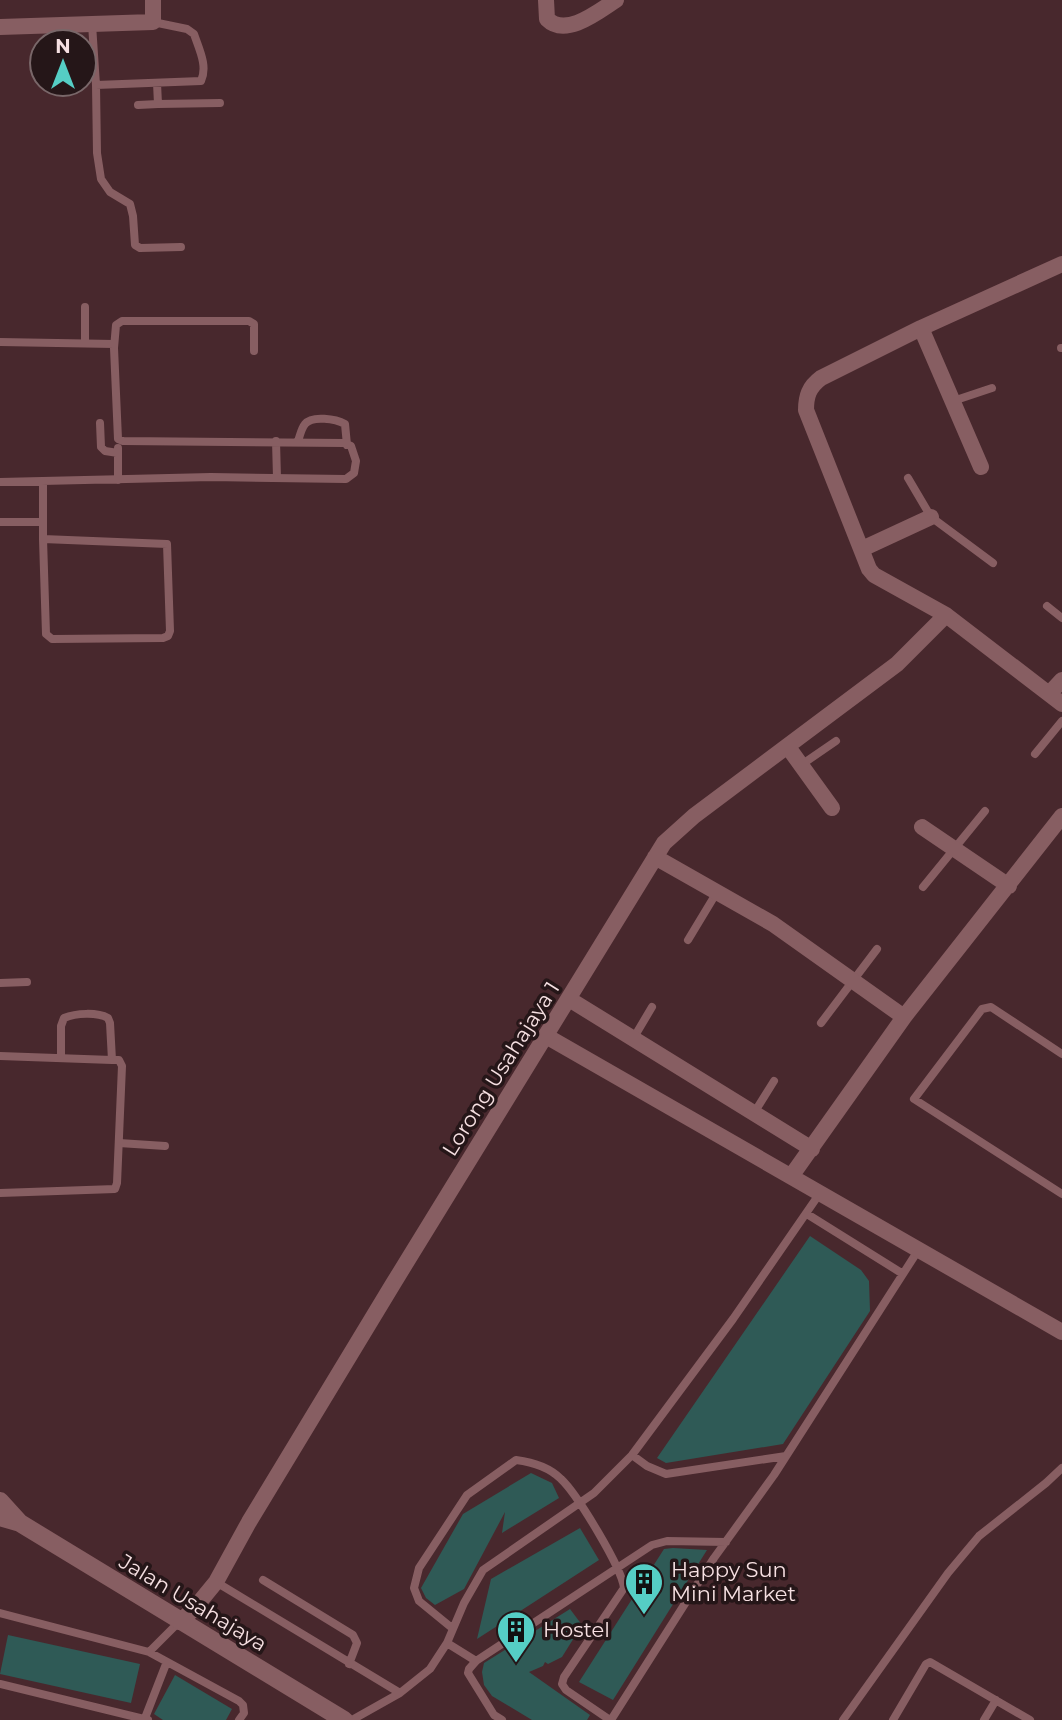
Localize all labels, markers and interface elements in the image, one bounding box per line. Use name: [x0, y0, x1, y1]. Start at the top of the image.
north arrow: [28, 28, 98, 98]
text: N: [55, 35, 71, 58]
street label: Lorong Usahajaya 1: [437, 977, 564, 1161]
street label: Jalan Usahajaya: [114, 1548, 272, 1656]
place label: Happy Sun Mini Market: [671, 1557, 796, 1606]
building icon: Happy Sun Mini Market: [623, 1561, 665, 1616]
building icon: Hostel: [495, 1609, 537, 1664]
place label: Hostel: [543, 1617, 610, 1642]

